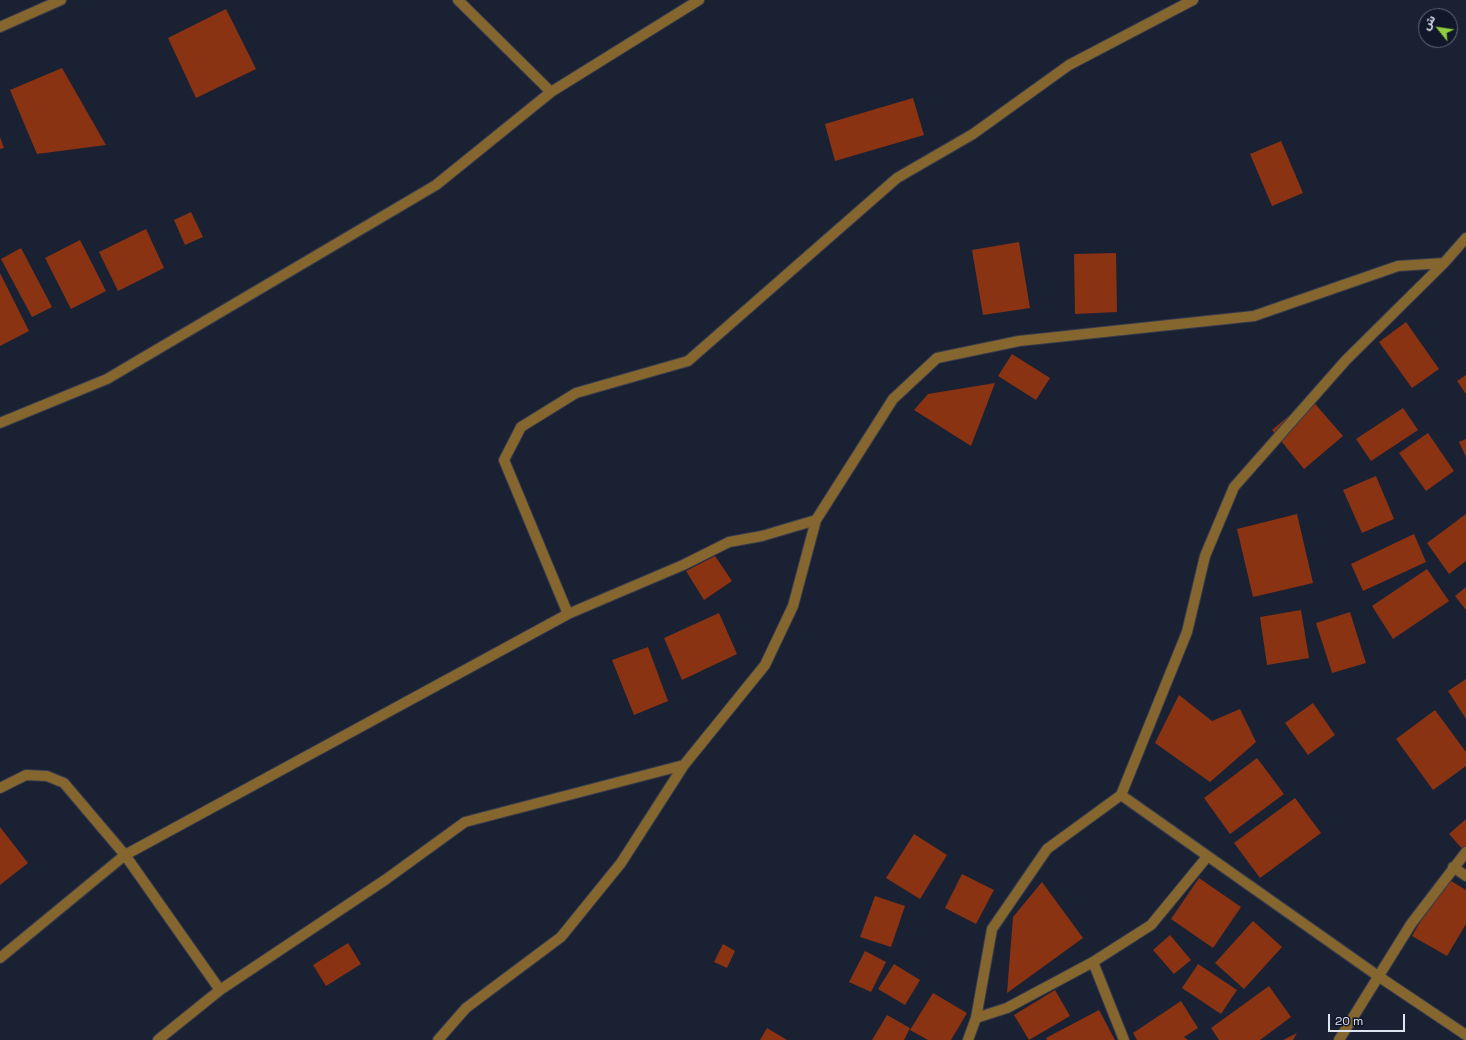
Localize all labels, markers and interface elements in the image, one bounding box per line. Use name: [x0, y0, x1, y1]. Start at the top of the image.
north arrow: [1418, 8, 1458, 48]
text: ش: [1419, 12, 1438, 33]
scale bar: [1330, 1006, 1407, 1032]
text: 20 m: [1335, 1013, 1363, 1029]

